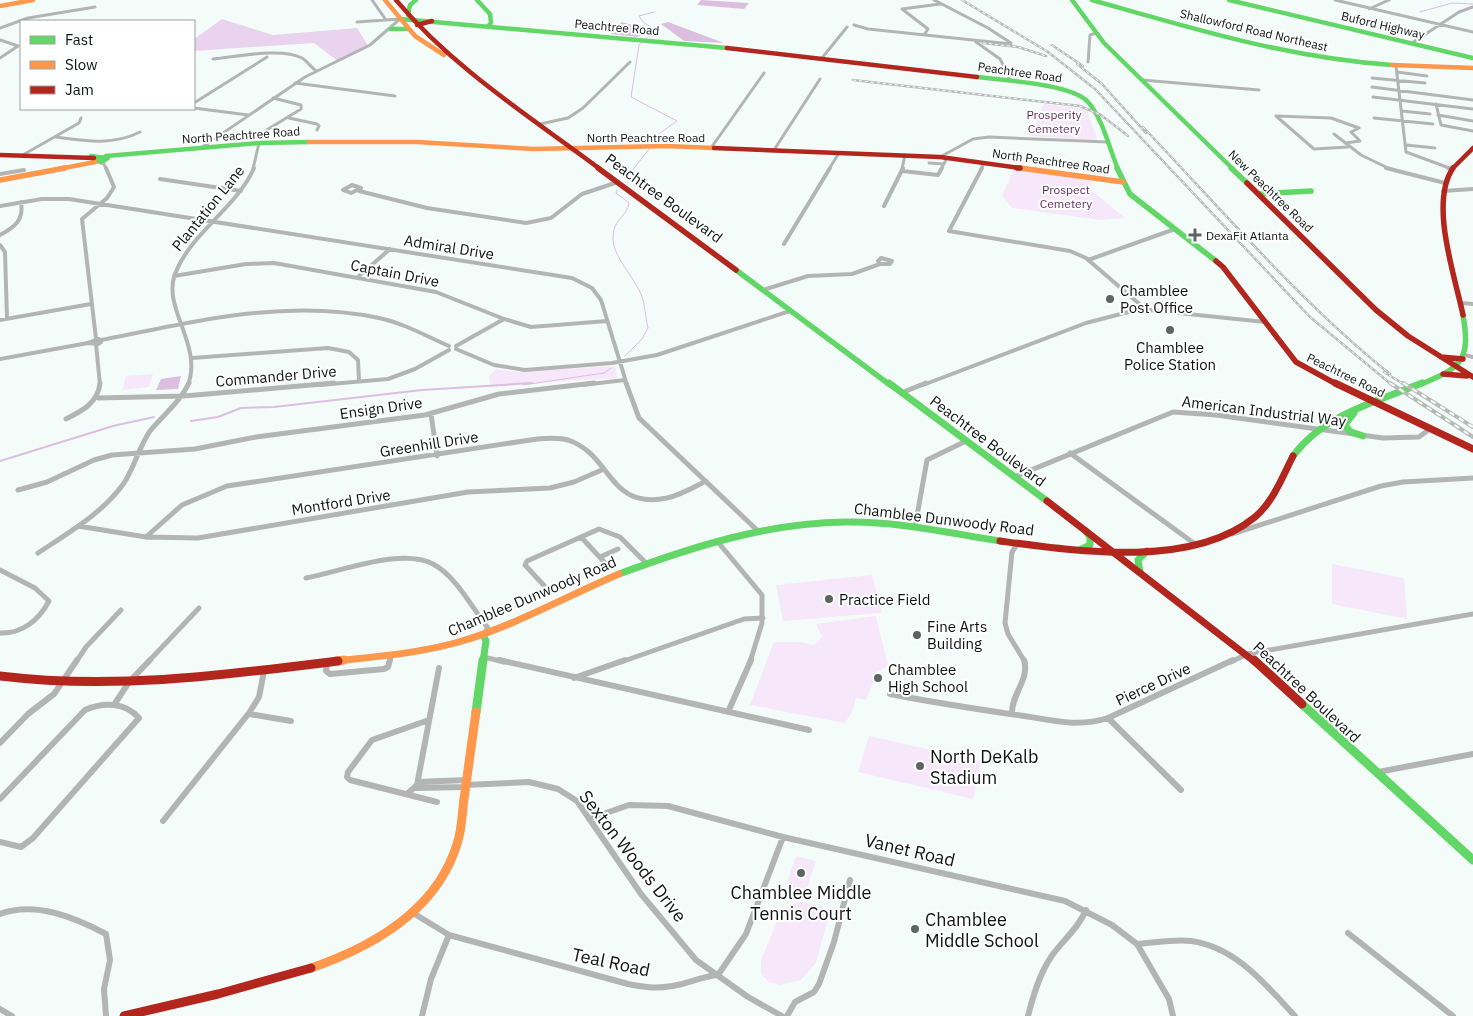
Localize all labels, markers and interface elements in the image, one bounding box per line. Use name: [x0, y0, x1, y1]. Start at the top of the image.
street label: Shallowford Road Northeast: [1179, 6, 1329, 54]
street label: Buford Highway: [1340, 8, 1426, 42]
street label: Peachtree Road: [574, 16, 660, 38]
legend: [20, 20, 195, 110]
text: Fast: [65, 30, 93, 49]
text: Slow: [65, 55, 98, 74]
street label: Peachtree Road: [977, 59, 1063, 85]
text: Jam: [65, 80, 94, 99]
park label: Prosperity Cemetery: [1026, 107, 1082, 136]
street label: North Peachtree Road: [181, 123, 301, 147]
street label: North Peachtree Road: [587, 130, 705, 145]
street label: North Peachtree Road: [991, 145, 1111, 177]
street label: New Peachtree Road: [1225, 147, 1317, 235]
street label: Peachtree Boulevard: [602, 149, 726, 247]
street label: Plantation Lane: [168, 161, 248, 255]
park label: Prospect Cemetery: [1040, 182, 1092, 211]
marker: DexaFit Atlanta: [1188, 228, 1202, 242]
place label: DexaFit Atlanta: [1206, 228, 1289, 243]
street label: Admiral Drive: [403, 230, 495, 264]
street label: Captain Drive: [349, 255, 441, 291]
place label: Chamblee Post Office: [1120, 281, 1193, 317]
marker: Chamblee Post Office: [1104, 293, 1116, 305]
marker: Chamblee Police Station: [1164, 324, 1176, 336]
place label: Chamblee Police Station: [1124, 338, 1216, 374]
street label: Peachtree Road: [1304, 350, 1388, 400]
street label: Commander Drive: [215, 361, 337, 391]
street label: Peachtree Boulevard: [926, 391, 1050, 491]
street label: American Industrial Way: [1181, 391, 1348, 431]
street label: Ensign Drive: [339, 393, 423, 423]
street label: Greenhill Drive: [378, 427, 480, 461]
street label: Montford Drive: [290, 485, 392, 519]
street label: Chamblee Dunwoody Road: [853, 499, 1035, 539]
street label: Chamblee Dunwoody Road: [445, 552, 619, 640]
place label: Practice Field: [839, 590, 930, 609]
marker: Practice Field: [823, 593, 835, 605]
place label: Fine Arts Building: [927, 617, 987, 653]
marker: Fine Arts Building: [911, 629, 923, 641]
street label: Peachtree Boulevard: [1249, 637, 1365, 747]
street label: Pierce Drive: [1112, 658, 1194, 710]
place label: Chamblee High School: [888, 660, 968, 696]
marker: Chamblee High School: [872, 672, 884, 684]
place label: North DeKalb Stadium: [930, 745, 1038, 789]
marker: North DeKalb Stadium: [914, 760, 926, 772]
street label: Sexton Woods Drive: [574, 785, 692, 927]
street label: Vanet Road: [863, 828, 957, 872]
marker: Chamblee Middle Tennis Court: [795, 867, 807, 879]
place label: Chamblee Middle Tennis Court: [731, 881, 872, 925]
place label: Chamblee Middle School: [925, 908, 1039, 952]
marker: Chamblee Middle School: [909, 923, 921, 935]
street label: Teal Road: [570, 943, 652, 981]

